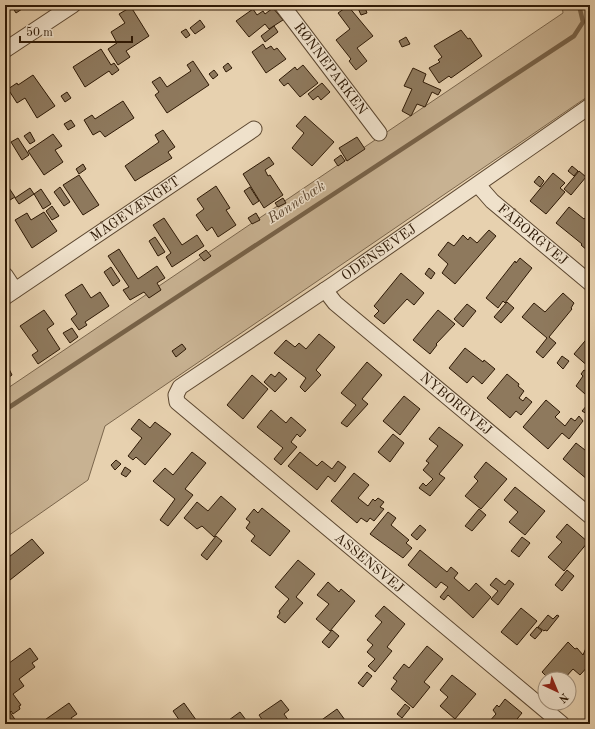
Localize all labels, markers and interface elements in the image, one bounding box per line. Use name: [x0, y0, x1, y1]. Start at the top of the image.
scale bar: [20, 18, 132, 44]
street label: RØNNEPARKEN: [291, 20, 370, 118]
text: 50 m: [26, 26, 53, 39]
street label: MÅGEVÆNGET: [88, 174, 183, 244]
water label: Rønnebæk: [264, 179, 329, 228]
street label: FÅBORGVEJ: [495, 202, 570, 268]
street label: ODENSEVEJ: [339, 222, 419, 283]
street label: NYBORGVEJ: [417, 370, 495, 438]
street label: ASSENSVEJ: [332, 530, 406, 596]
north arrow: [537, 671, 577, 711]
text: N: [556, 690, 570, 704]

